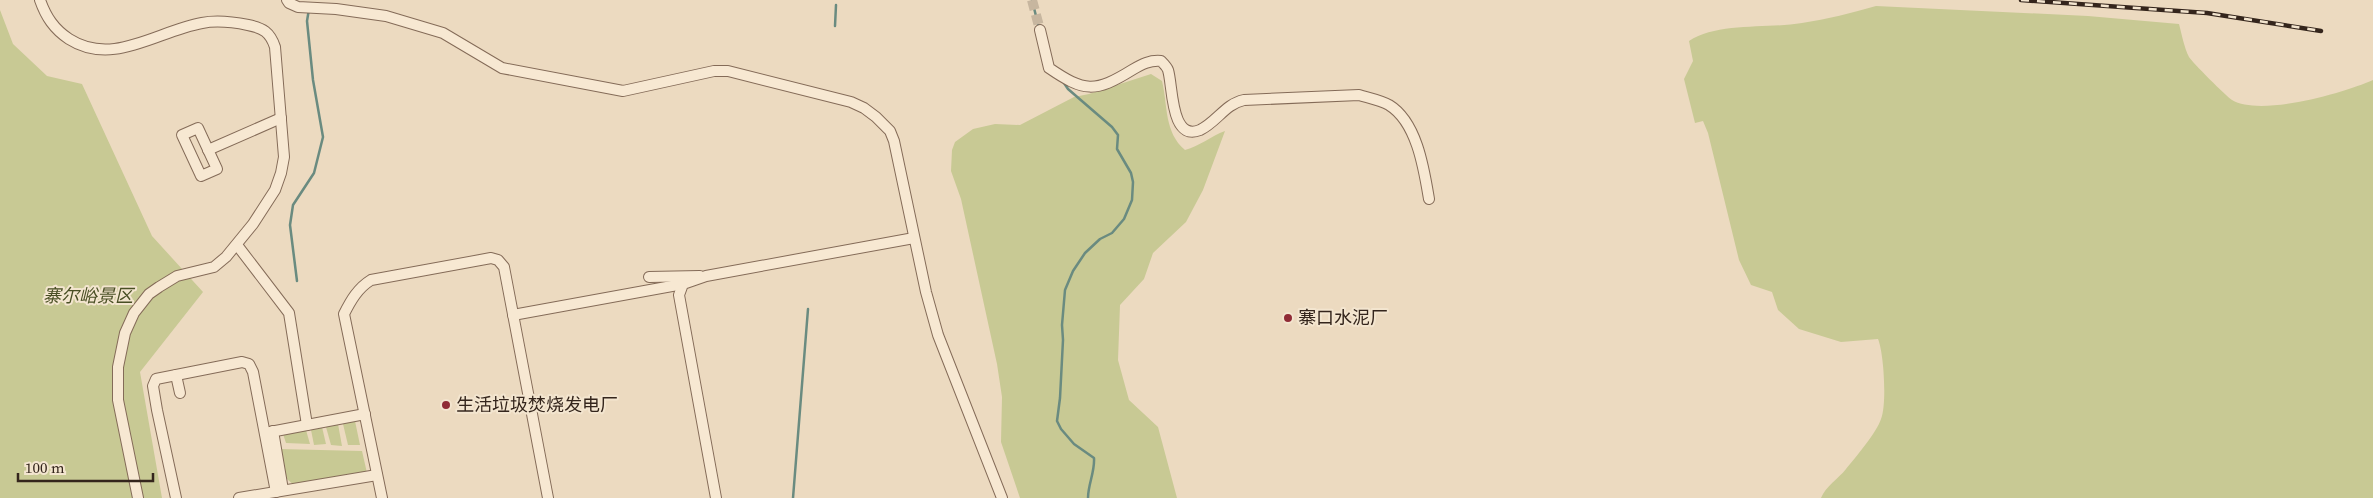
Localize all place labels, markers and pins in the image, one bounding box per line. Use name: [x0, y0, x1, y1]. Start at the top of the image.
place label: 寨口水泥厂: [1298, 305, 1388, 330]
marker: 寨口水泥厂: [1282, 312, 1294, 324]
place label: 生活垃圾焚烧发电厂: [456, 392, 618, 417]
marker: 生活垃圾焚烧发电厂: [440, 399, 452, 411]

